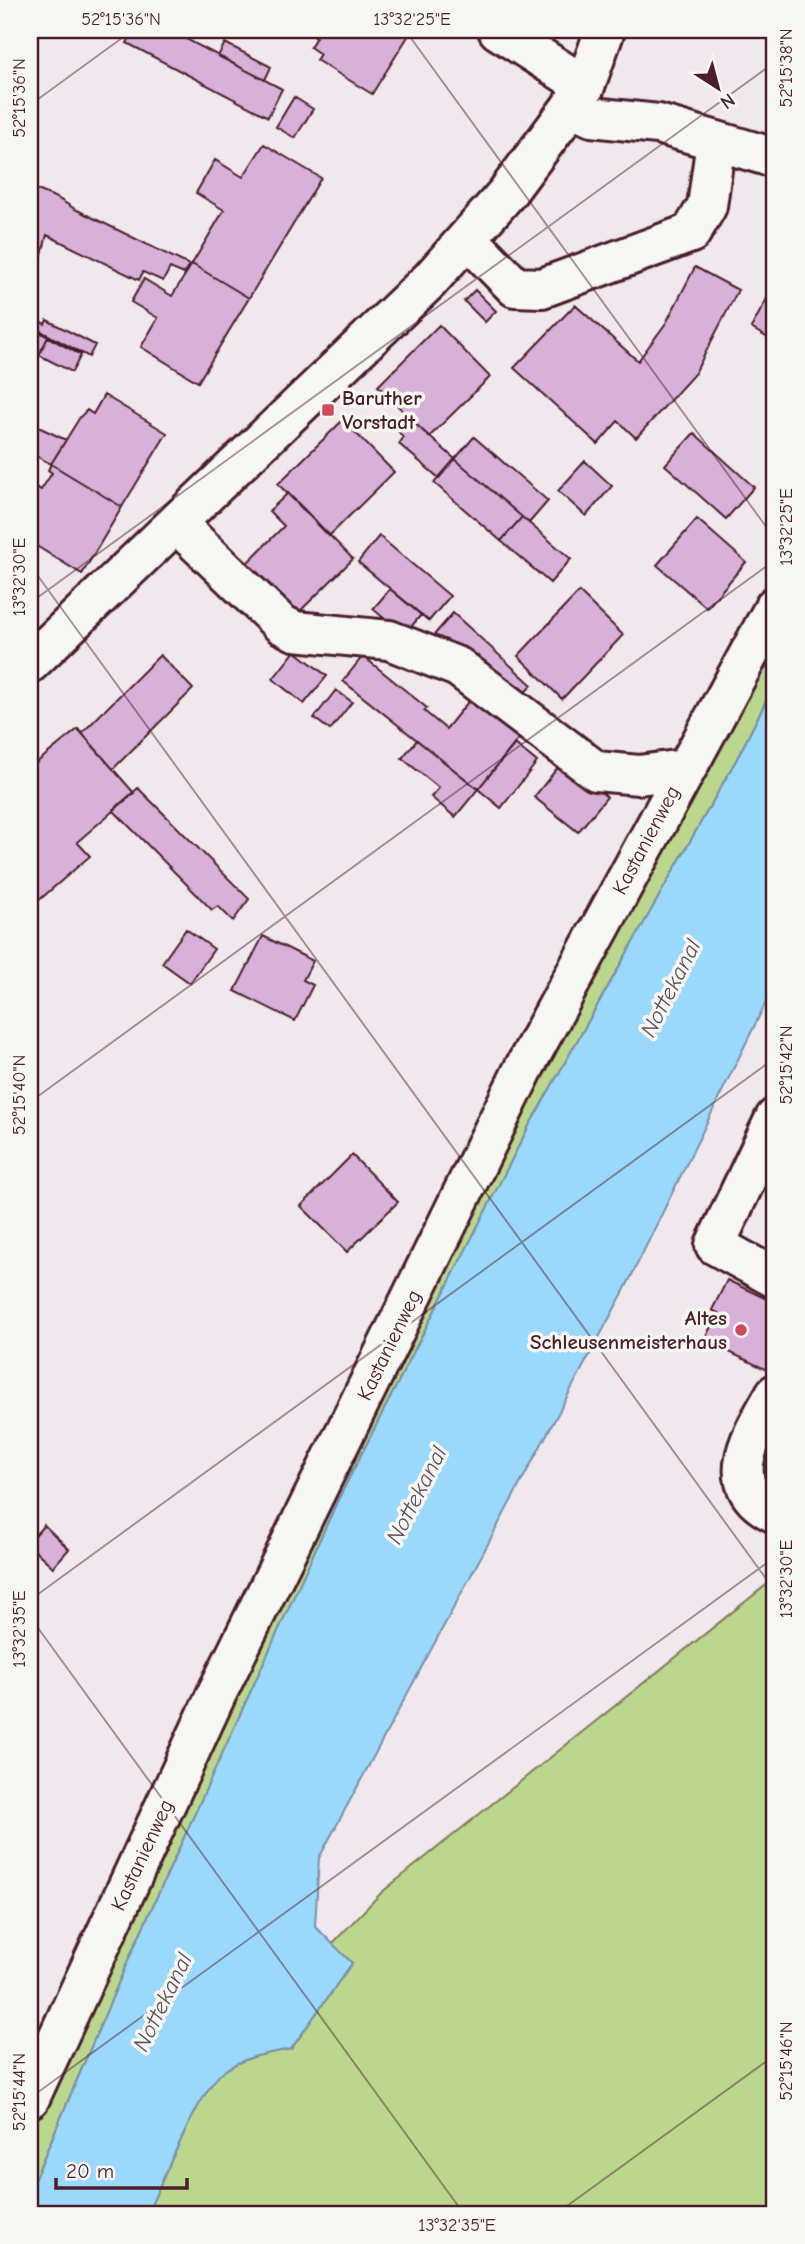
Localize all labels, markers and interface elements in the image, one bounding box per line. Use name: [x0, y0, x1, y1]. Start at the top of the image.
text: 52°15'36"N: [81, 9, 161, 30]
text: 13°32'25"E: [373, 9, 451, 30]
text: 52°15'38"N: [776, 28, 797, 108]
north arrow: [682, 52, 752, 122]
text: 52°15'36"N: [9, 58, 30, 138]
text: N: [716, 88, 739, 113]
place label: Baruther Vorstadt: [342, 386, 422, 434]
marker: Baruther Vorstadt: [320, 402, 336, 418]
text: 13°32'25"E: [776, 488, 797, 566]
text: 13°32'30"E: [9, 538, 30, 616]
street label: Kastanienweg: [607, 781, 685, 899]
water label: Nottekanal: [634, 934, 707, 1041]
text: 52°15'42"N: [776, 1026, 797, 1104]
text: 52°15'40"N: [9, 1055, 30, 1135]
street label: Kastanienweg: [352, 1286, 426, 1404]
place label: Altes Schleusenmeisterhaus: [530, 1306, 727, 1354]
marker: Altes Schleusenmeisterhaus: [733, 1322, 749, 1338]
water label: Nottekanal: [380, 1441, 453, 1548]
text: 13°32'30"E: [776, 1540, 797, 1618]
text: 13°32'35"E: [9, 1590, 30, 1668]
street label: Kastanienweg: [106, 1796, 178, 1914]
water label: Nottekanal: [127, 1948, 198, 2056]
text: 52°15'46"N: [776, 2021, 797, 2101]
text: 52°15'44"N: [9, 2053, 30, 2131]
scale bar: [56, 2146, 187, 2190]
text: 20 m: [66, 2159, 114, 2183]
text: 13°32'35"E: [418, 2215, 496, 2236]

